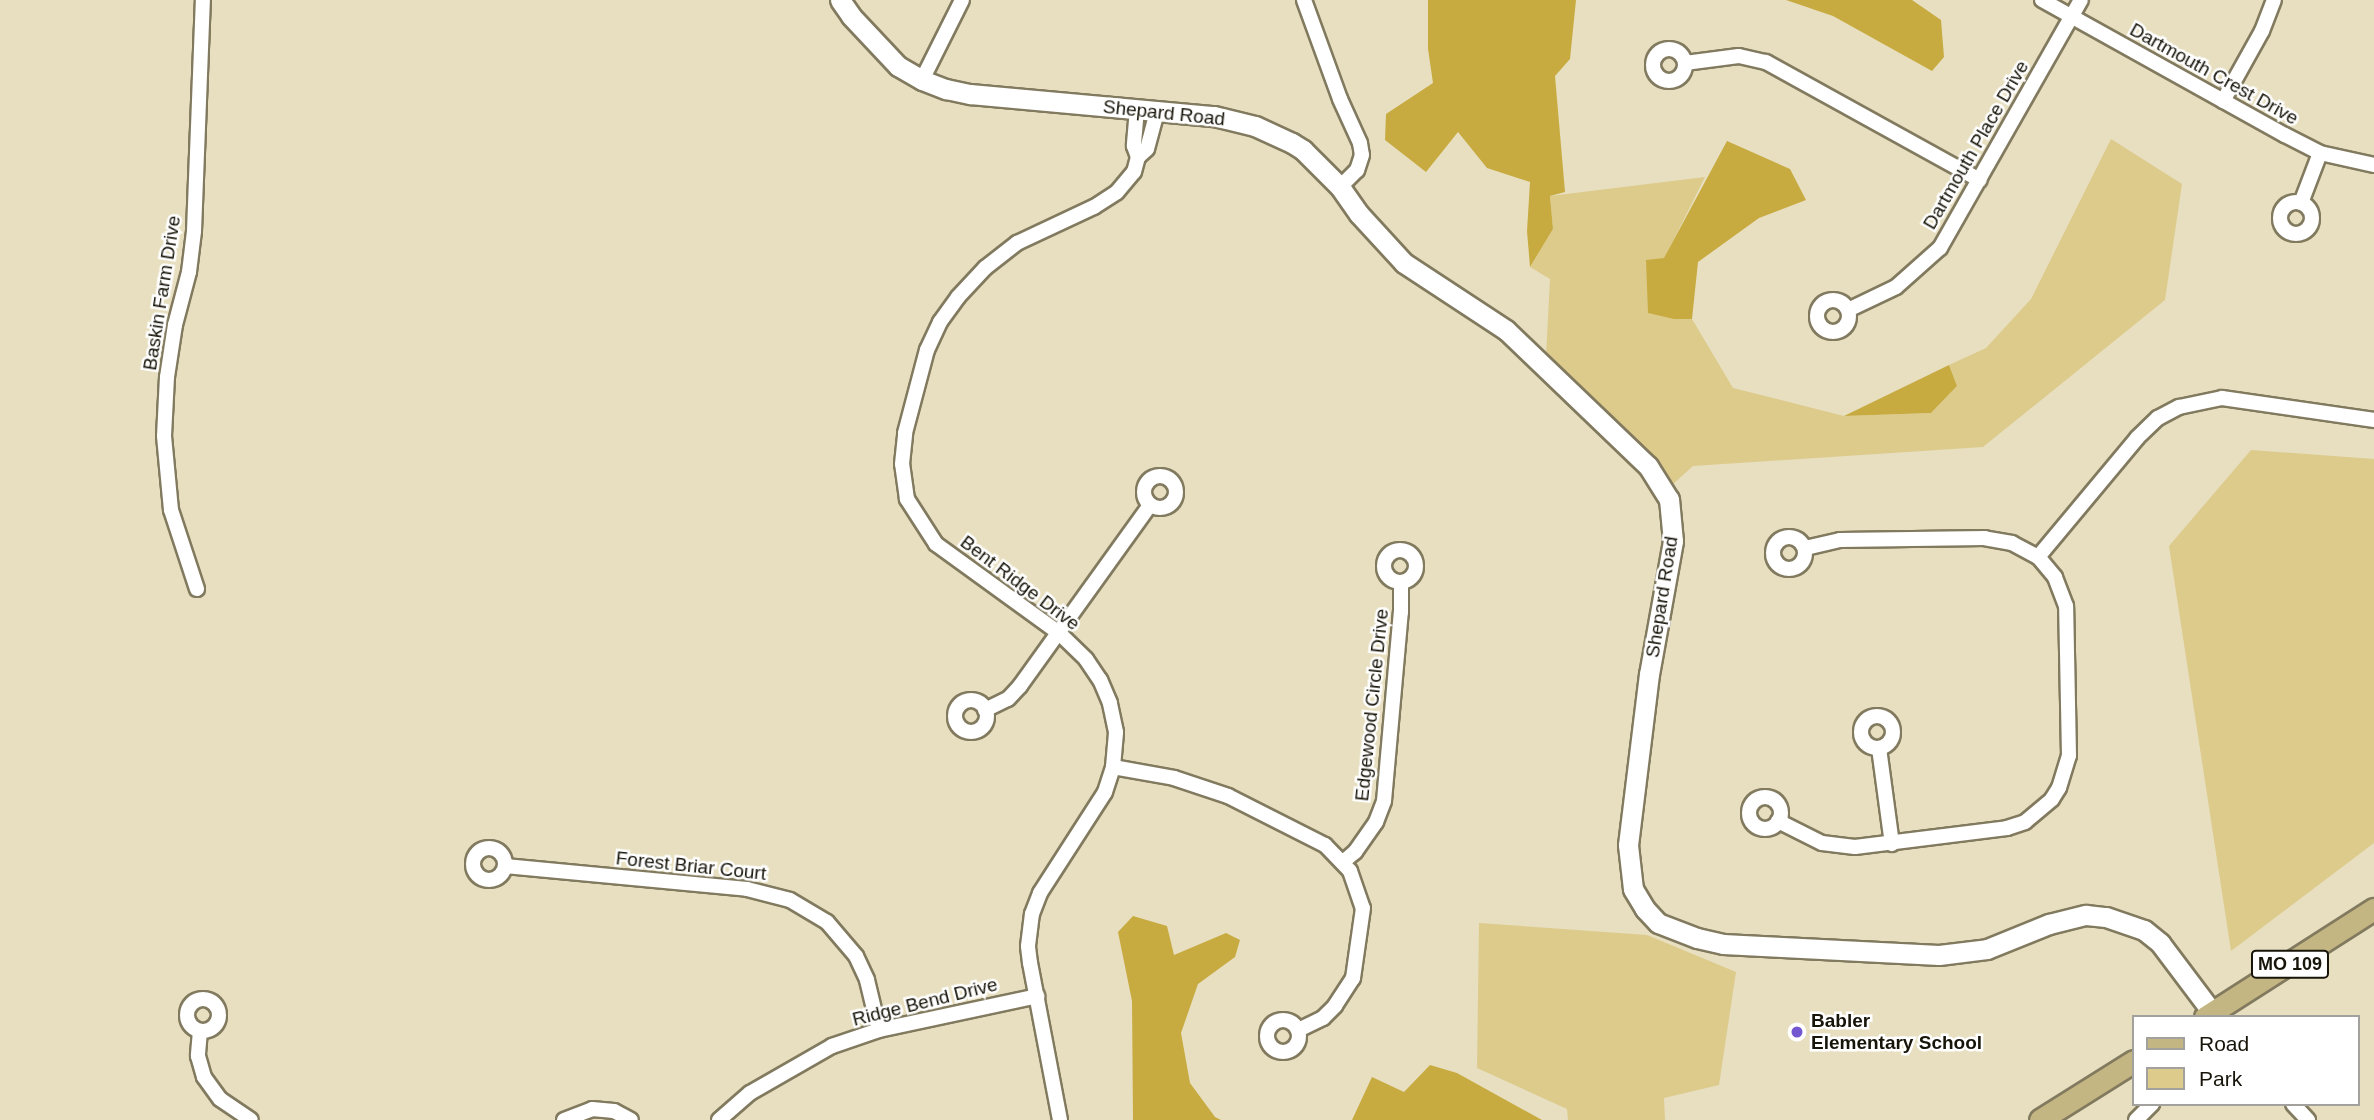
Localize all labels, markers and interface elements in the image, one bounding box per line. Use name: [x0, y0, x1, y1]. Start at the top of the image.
street label: Dartmouth Crest Drive: [2126, 18, 2302, 130]
street label: Dartmouth Place Drive: [1918, 57, 2034, 233]
street label: Shepard Road: [1102, 95, 1226, 131]
street label: Baskin Farm Drive: [139, 214, 185, 372]
street label: Bent Ridge Drive: [956, 531, 1084, 635]
street label: Shepard Road: [1641, 535, 1683, 659]
street label: Edgewood Circle Drive: [1351, 608, 1393, 802]
street label: Forest Briar Court: [615, 847, 767, 885]
road number: MO 109: [2250, 950, 2330, 979]
street label: Ridge Bend Drive: [850, 973, 1000, 1031]
place label: Babler Elementary School: [1811, 1010, 1982, 1054]
legend: [2132, 1015, 2360, 1106]
marker: Babler Elementary School: [1789, 1024, 1805, 1040]
text: Road: [2199, 1032, 2249, 1055]
text: Park: [2199, 1067, 2242, 1090]

